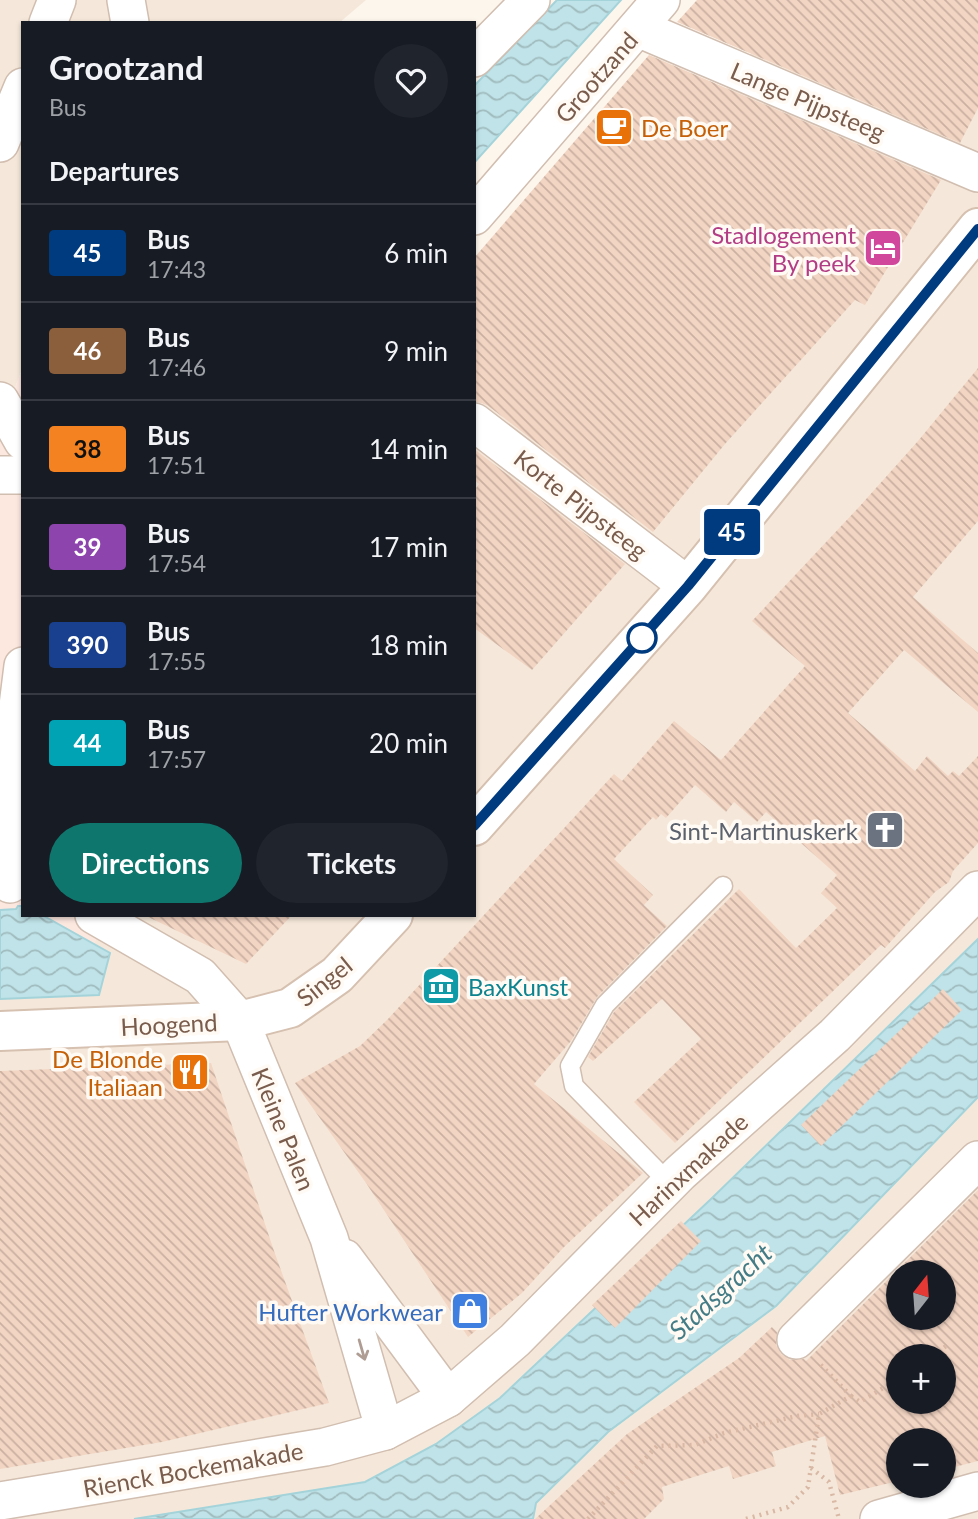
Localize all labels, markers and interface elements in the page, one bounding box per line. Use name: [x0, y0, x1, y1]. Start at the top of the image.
street label: Grootzand: [549, 26, 643, 128]
button: heart: [374, 44, 448, 118]
text: Grootzand: [49, 47, 204, 87]
street label: Lange Pijpsteeg: [726, 55, 890, 147]
text: Bus: [49, 93, 86, 121]
cafe icon: De Boer: [593, 106, 635, 148]
place label: De Boer: [641, 113, 729, 142]
text: Departures: [49, 155, 179, 187]
place label: Stadlogement By peek: [711, 220, 857, 277]
text: Bus: [147, 223, 190, 255]
hotel icon: Stadlogement By peek: [862, 227, 904, 269]
text: 6 min: [384, 237, 448, 269]
text: 45: [74, 238, 101, 267]
text: 17:43: [147, 255, 206, 283]
text: Bus: [147, 321, 190, 353]
text: 9 min: [384, 335, 448, 367]
text: 46: [74, 336, 101, 365]
text: 17:46: [147, 353, 206, 381]
text: Bus: [147, 419, 190, 451]
text: 14 min: [369, 433, 448, 465]
text: 38: [74, 434, 101, 463]
street label: Korte Pijpsteeg: [509, 443, 653, 565]
text: 17:51: [147, 451, 206, 479]
line badge: 45: [700, 509, 764, 555]
text: Bus: [147, 517, 190, 549]
text: 45: [718, 517, 746, 546]
text: 17 min: [369, 531, 448, 563]
text: 39: [74, 532, 101, 561]
text: 17:54: [147, 549, 206, 577]
text: Bus: [147, 615, 190, 647]
unlabelled marker: [627, 623, 657, 653]
text: 18 min: [369, 629, 448, 661]
text: 390: [67, 630, 108, 659]
text: 17:55: [147, 647, 206, 675]
text: Bus: [147, 713, 190, 745]
text: 20 min: [369, 727, 448, 759]
text: 44: [74, 728, 101, 757]
text: 17:57: [147, 745, 206, 773]
church icon: Sint-Martinuskerk: [864, 809, 906, 851]
place label: Sint-Martinuskerk: [669, 816, 859, 845]
button: Directions: [49, 823, 242, 903]
button: Tickets: [256, 823, 448, 903]
street label: Singel: [291, 950, 357, 1012]
museum icon: BaxKunst: [420, 965, 462, 1007]
place label: BaxKunst: [468, 972, 569, 1001]
street label: Hoogend: [120, 1007, 218, 1041]
place label: De Blonde Italiaan: [52, 1044, 163, 1101]
restaurant icon: De Blonde Italiaan: [169, 1051, 211, 1093]
street label: Kleine Palen: [246, 1063, 322, 1195]
street label: Harinxmakade: [623, 1107, 753, 1231]
water label: Stadsgracht: [662, 1236, 778, 1346]
north arrow: [886, 1260, 956, 1330]
map controls: [886, 1260, 956, 1498]
shop icon: Hufter Workwear: [449, 1290, 491, 1332]
place label: Hufter Workwear: [258, 1297, 443, 1326]
one-way arrow: [356, 1339, 369, 1361]
button: +: [886, 1344, 956, 1414]
button: −: [886, 1428, 956, 1498]
street label: Rienck Bockemakade: [81, 1435, 305, 1503]

